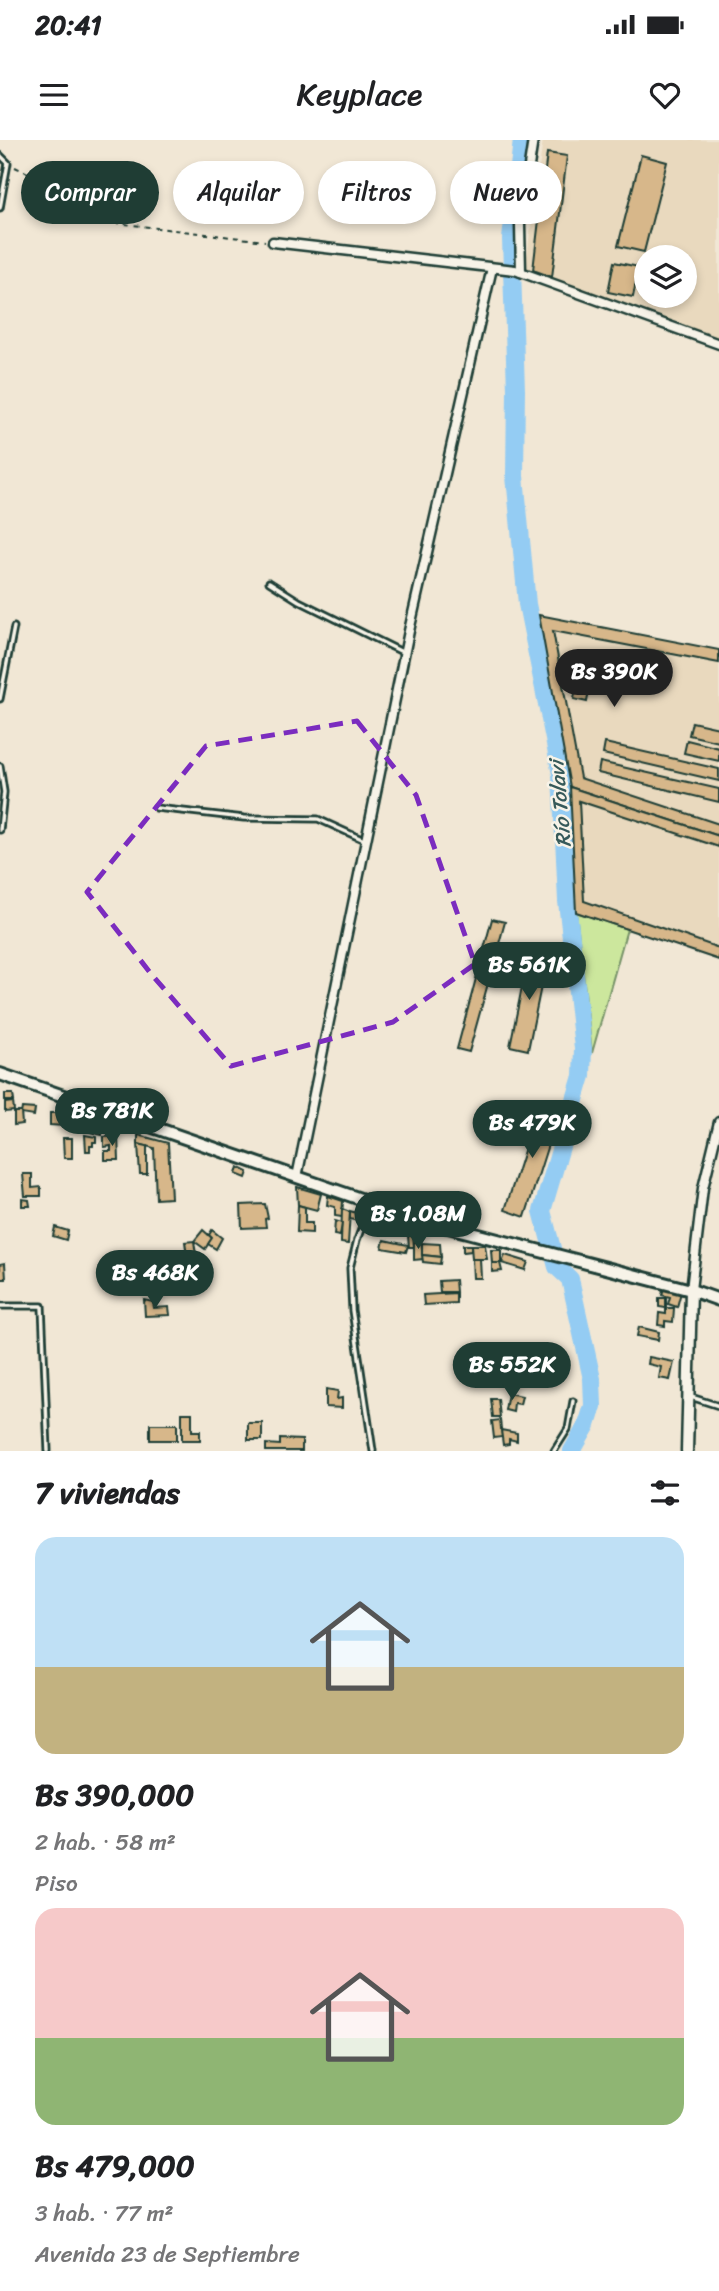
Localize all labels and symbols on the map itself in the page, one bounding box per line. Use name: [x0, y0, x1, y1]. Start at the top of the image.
pin: Bs 390K: [549, 650, 679, 709]
water label: Río Tolavi: [537, 755, 583, 849]
pin: Bs 561K: [464, 942, 594, 1002]
pin: Bs 781K: [47, 1088, 177, 1148]
pin: Bs 479K: [467, 1100, 597, 1160]
pin: Bs 1.08M: [346, 1192, 490, 1251]
pin: Bs 468K: [90, 1250, 220, 1310]
pin: Bs 552K: [447, 1342, 577, 1402]

